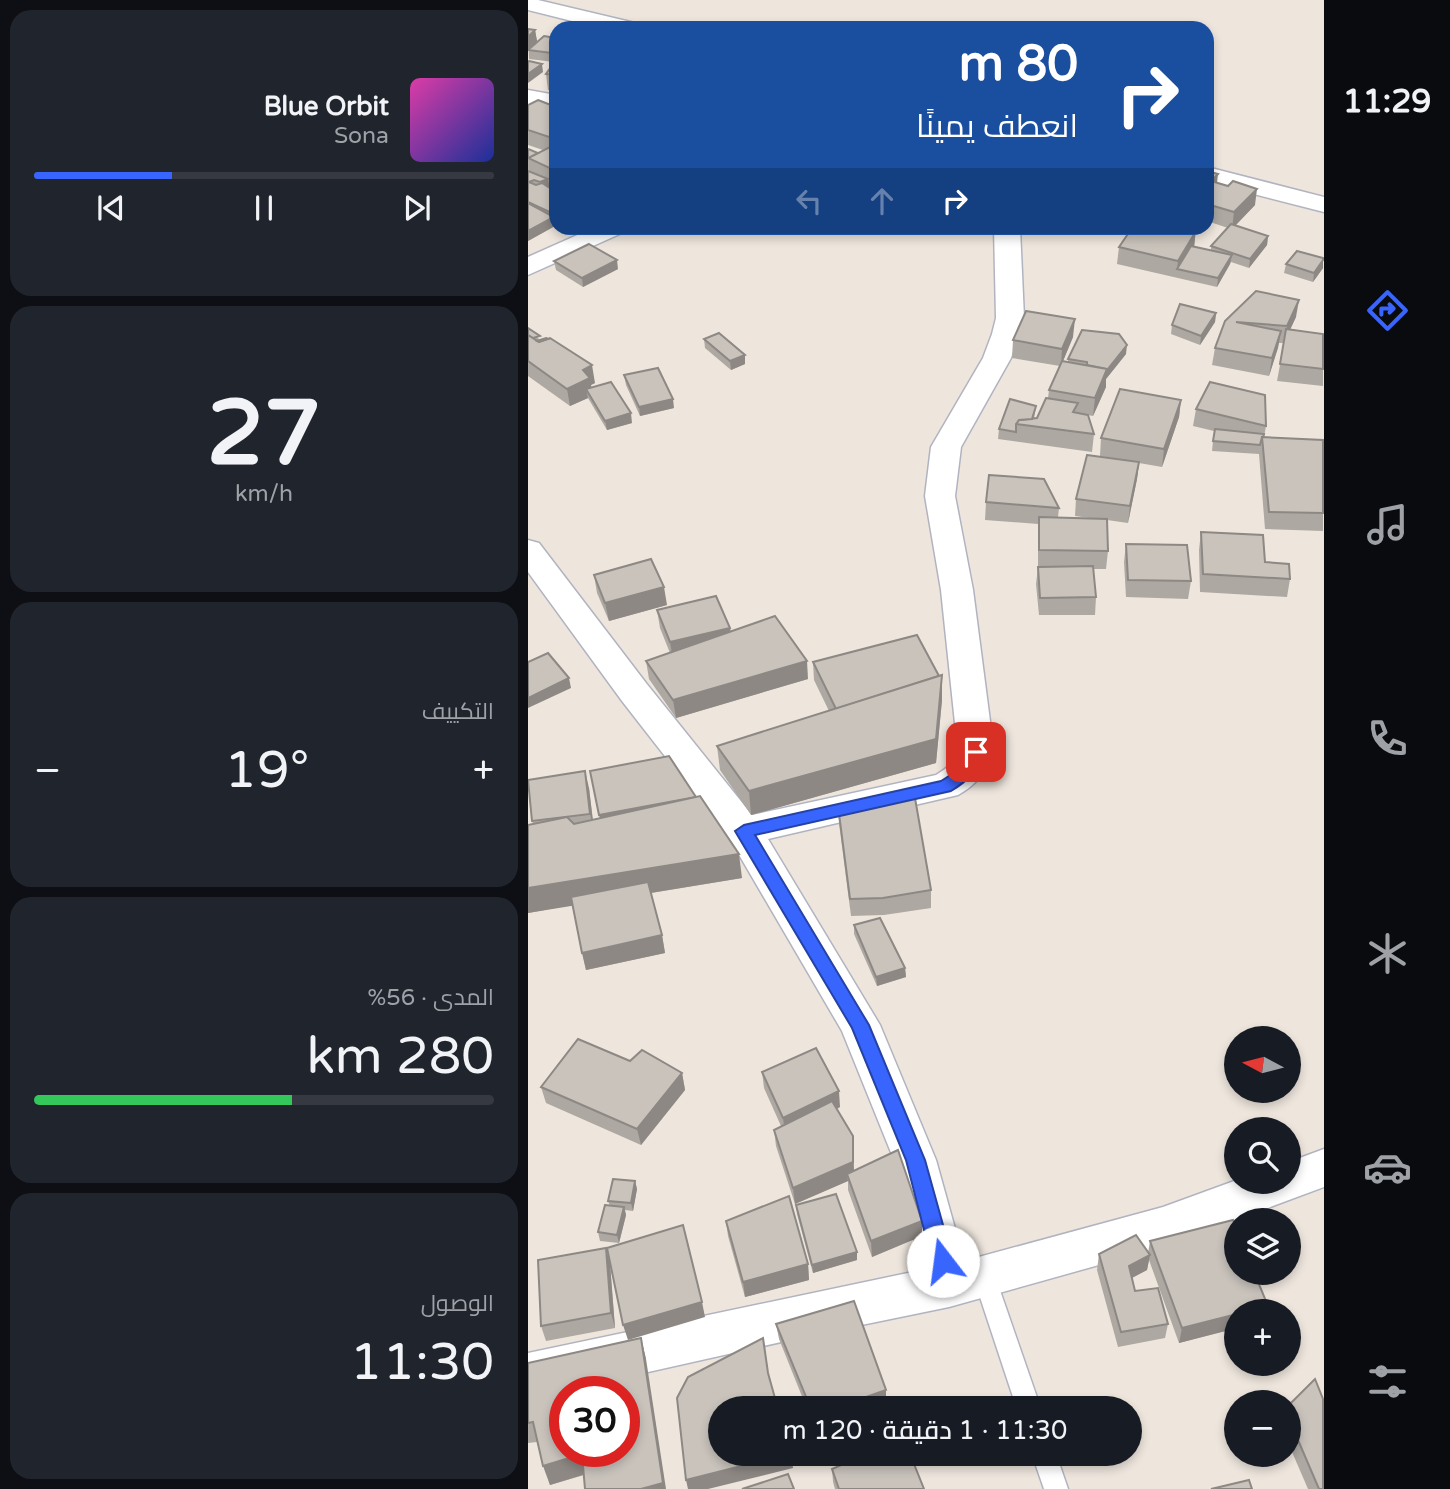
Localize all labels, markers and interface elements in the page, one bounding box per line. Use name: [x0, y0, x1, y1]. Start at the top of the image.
text: 80 m: [959, 35, 1078, 94]
icon: right: [1102, 49, 1193, 140]
text: 11:29: [1343, 83, 1431, 121]
text: Blue Orbit: [264, 91, 389, 122]
text: انعطف يمينًا: [916, 108, 1078, 146]
text: Sona: [334, 122, 389, 150]
icon: left: [790, 182, 828, 220]
icon: ahead: [863, 182, 901, 220]
icon: right: [936, 182, 974, 220]
icon: previous: [92, 189, 130, 227]
icon: pause: [245, 189, 283, 227]
icon: next: [398, 189, 436, 227]
icon: directions: [1363, 286, 1412, 335]
text: 27: [207, 379, 321, 489]
text: km/h: [235, 480, 293, 508]
icon: music: [1363, 500, 1412, 549]
text: التكييف: [422, 698, 494, 726]
icon: phone: [1363, 714, 1412, 763]
pin: [946, 722, 1006, 782]
icon: arrive: [957, 733, 995, 771]
text: 19°: [224, 739, 309, 802]
text: −: [34, 748, 61, 794]
text: +: [473, 748, 494, 794]
icon: climate: [1363, 929, 1412, 978]
text: المدى · 56%: [367, 984, 494, 1012]
text: 280 km: [306, 1025, 494, 1088]
north arrow: [1224, 1026, 1302, 1102]
map controls: [1224, 1026, 1301, 1467]
button: search: [1224, 1117, 1301, 1194]
icon: car: [1363, 1143, 1412, 1192]
button: layers: [1224, 1208, 1301, 1285]
position arrow: [906, 1224, 980, 1298]
text: الوصول: [421, 1290, 494, 1318]
button: +: [1224, 1299, 1301, 1376]
text: 11:30: [350, 1331, 494, 1394]
icon: filters: [1363, 1357, 1412, 1406]
speed limit sign: 30: [549, 1376, 640, 1467]
button: −: [1224, 1390, 1301, 1467]
text: 11:30 · 1 دقيقة · 120 m: [783, 1415, 1067, 1446]

